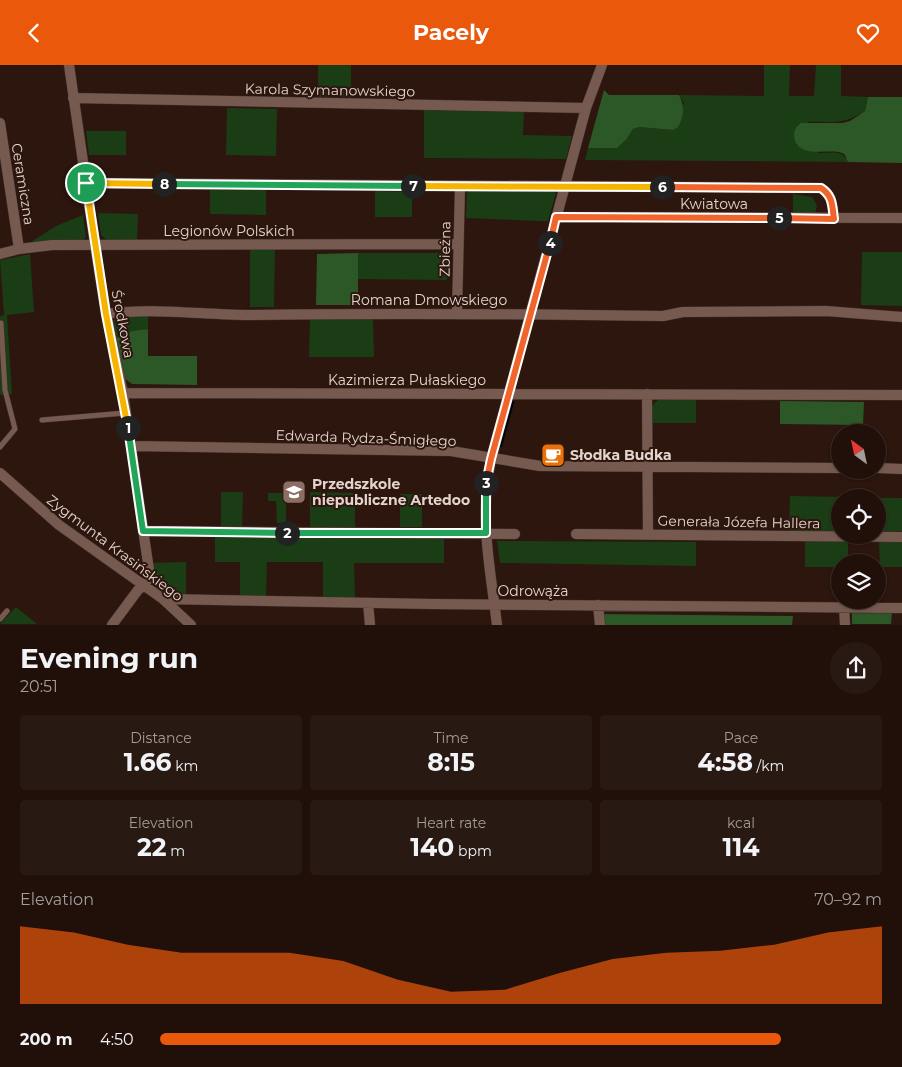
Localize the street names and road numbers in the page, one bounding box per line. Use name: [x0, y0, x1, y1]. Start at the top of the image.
street label: Karola Szymanowskiego: [245, 80, 415, 100]
street label: Ceramiczna: [8, 142, 38, 226]
street label: Kwiatowa: [680, 195, 748, 213]
street label: Zbieżna: [436, 221, 454, 277]
street label: Legionów Polskich: [163, 222, 295, 240]
street label: Środkowa: [108, 288, 138, 360]
street label: Romana Dmowskiego: [351, 291, 507, 309]
street label: Kazimierza Pułaskiego: [328, 371, 486, 389]
street label: Edwarda Rydza-Śmigłego: [275, 426, 457, 450]
street label: Zygmunta Krasińskiego: [43, 491, 187, 605]
street label: Generała Józefa Hallera: [657, 512, 821, 532]
street label: Odrowąża: [498, 582, 568, 600]

